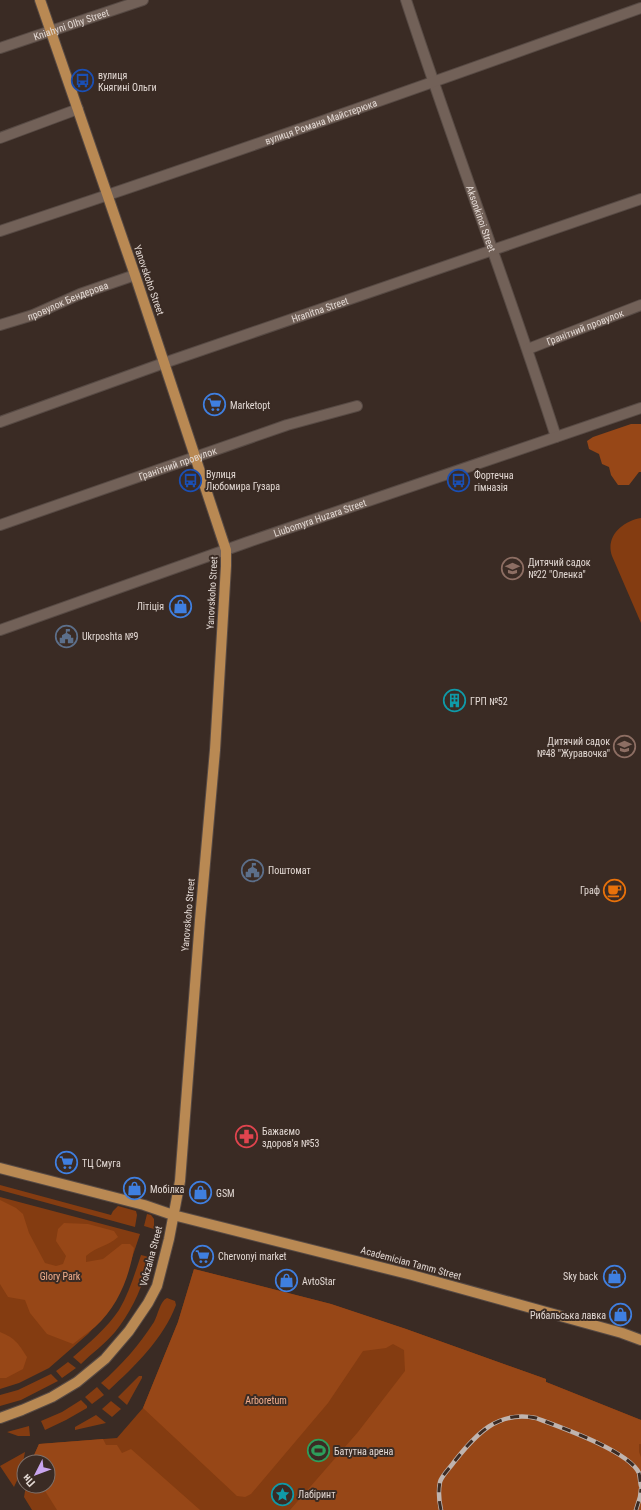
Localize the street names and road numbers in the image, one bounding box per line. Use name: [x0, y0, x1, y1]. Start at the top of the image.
street label: Kniahyni Olhy Street: [32, 6, 110, 42]
street label: вулиця Романа Майстерюка: [263, 97, 378, 146]
street label: Aksonkinoi Street: [465, 184, 498, 253]
street label: Yanovskoho Street: [132, 243, 166, 317]
street label: провулок Бендерова: [26, 279, 110, 322]
street label: Hranitna Street: [290, 295, 350, 324]
street label: Гранітний провулок: [545, 307, 625, 347]
street label: Гранітний провулок: [137, 444, 218, 482]
street label: Liubomyra Huzara Street: [272, 497, 368, 538]
street label: Yanovskoho Street: [205, 556, 219, 630]
street label: Yanovskoho Street: [179, 878, 197, 952]
street label: Vokzalna Street: [138, 1225, 164, 1287]
street label: Academician Tamm Street: [360, 1244, 462, 1282]

